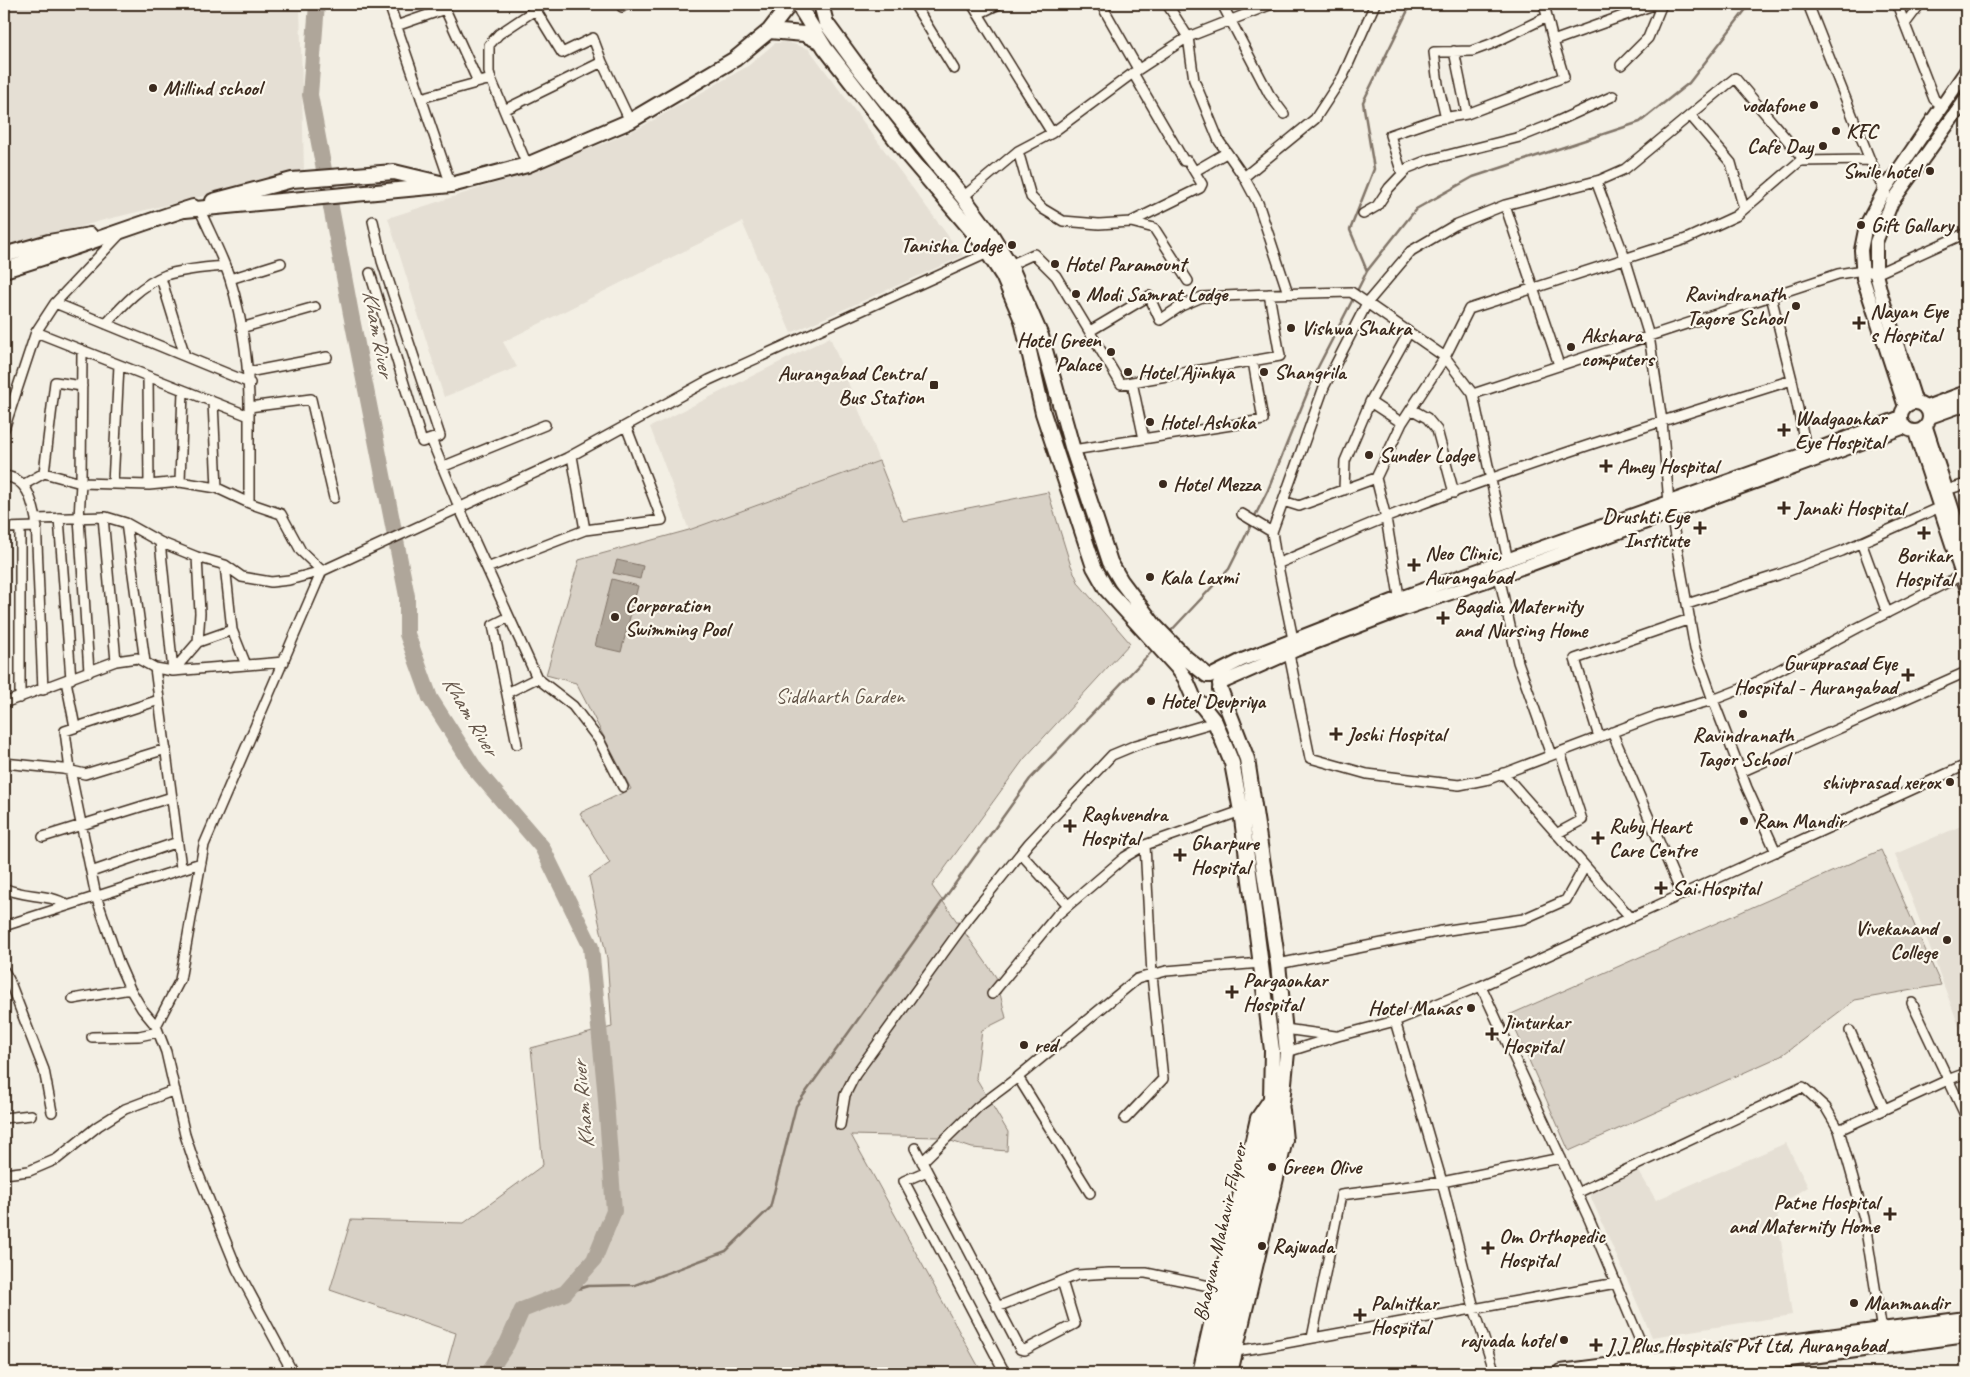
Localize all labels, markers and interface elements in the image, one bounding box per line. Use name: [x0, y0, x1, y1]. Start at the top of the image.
place label: Millind school: [163, 75, 266, 101]
marker: Millind school: [147, 82, 159, 94]
place label: vodafone: [1742, 92, 1806, 118]
marker: vodafone: [1808, 99, 1820, 111]
place label: KFC: [1846, 118, 1880, 144]
marker: KFC: [1830, 125, 1842, 137]
place label: Cafe Day: [1747, 133, 1815, 160]
marker: Cafe Day: [1817, 140, 1829, 152]
place label: Smile hotel: [1843, 158, 1924, 184]
marker: Smile hotel: [1924, 165, 1936, 177]
place label: Gift Gallary: [1871, 212, 1955, 238]
marker: Gift Gallary: [1855, 219, 1867, 231]
place label: Tanisha Lodge: [901, 232, 1004, 258]
marker: Tanisha Lodge: [1006, 239, 1018, 251]
place label: Hotel Paramount: [1065, 251, 1189, 277]
marker: Hotel Paramount: [1049, 258, 1061, 270]
place label: Modi Samrat Lodge: [1086, 281, 1229, 307]
place label: Ravindranath Tagore School: [1684, 281, 1790, 331]
water label: Kham River: [356, 288, 401, 383]
marker: Modi Samrat Lodge: [1070, 288, 1082, 300]
place label: Nayan Eye s Hospital: [1870, 298, 1950, 348]
marker: Ravindranath Tagore School: [1790, 300, 1802, 312]
place label: Vishwa Shakra: [1301, 315, 1413, 341]
marker: Nayan Eye s Hospital: [1852, 316, 1866, 330]
marker: Vishwa Shakra: [1285, 322, 1297, 334]
place label: Akshara computers: [1581, 322, 1656, 372]
place label: Hotel Green Palace: [1017, 327, 1103, 377]
marker: Akshara computers: [1565, 341, 1577, 353]
marker: Hotel Green Palace: [1105, 346, 1117, 358]
place label: Hotel Ajinkya: [1138, 359, 1235, 385]
place label: Shangrila: [1274, 359, 1348, 385]
place label: Aurangabad Central Bus Station: [778, 360, 928, 410]
marker: Hotel Ajinkya: [1122, 366, 1134, 378]
marker: Shangrila: [1258, 366, 1270, 378]
marker: Aurangabad Central Bus Station: [928, 379, 940, 391]
place label: Wadgaonkar Eye Hospital: [1795, 405, 1889, 455]
place label: Hotel Ashoka: [1160, 409, 1257, 435]
marker: Hotel Ashoka: [1144, 416, 1156, 428]
marker: Wadgaonkar Eye Hospital: [1777, 423, 1791, 437]
place label: Sunder Lodge: [1379, 442, 1476, 468]
marker: Sunder Lodge: [1363, 449, 1375, 461]
place label: Amey Hospital: [1617, 453, 1722, 480]
marker: Amey Hospital: [1599, 459, 1613, 473]
place label: Hotel Mezza: [1173, 471, 1262, 497]
marker: Hotel Mezza: [1157, 478, 1169, 490]
place label: Janaki Hospital: [1793, 495, 1909, 521]
marker: Janaki Hospital: [1777, 501, 1791, 515]
place label: Drushti Eye Institute: [1603, 503, 1691, 553]
marker: Drushti Eye Institute: [1693, 521, 1707, 535]
marker: Borikar Hospital: [1917, 526, 1931, 540]
place label: Neo Clinic, Aurangabad: [1425, 540, 1516, 590]
place label: Borikar Hospital: [1895, 542, 1958, 592]
marker: Neo Clinic, Aurangabad: [1407, 558, 1421, 572]
place label: Kala Laxmi: [1160, 564, 1241, 590]
marker: Kala Laxmi: [1144, 571, 1156, 583]
place label: Corporation Swimming Pool: [625, 592, 734, 642]
place label: Bagdia Maternity and Nursing Home: [1454, 593, 1589, 643]
marker: Corporation Swimming Pool: [609, 611, 621, 623]
marker: Bagdia Maternity and Nursing Home: [1436, 611, 1450, 625]
place label: Guruprasad Eye Hospital - Aurangabad: [1734, 650, 1901, 700]
marker: Guruprasad Eye Hospital - Aurangabad: [1901, 668, 1915, 682]
water label: Kham River: [436, 671, 507, 764]
park label: Siddharth Garden: [775, 683, 906, 709]
place label: Hotel Devpriya: [1161, 688, 1267, 714]
marker: Hotel Devpriya: [1145, 695, 1157, 707]
marker: Ravindranath Tagor School: [1737, 708, 1749, 720]
place label: Joshi Hospital: [1345, 721, 1450, 747]
place label: Ravindranath Tagor School: [1692, 722, 1795, 772]
marker: Joshi Hospital: [1329, 727, 1343, 741]
place label: shivprasad xerox: [1821, 769, 1942, 795]
marker: shivprasad xerox: [1944, 776, 1956, 788]
place label: Raghvendra Hospital: [1081, 801, 1170, 851]
place label: Ram Mandir: [1754, 808, 1848, 834]
place label: Ruby Heart Care Centre: [1609, 813, 1699, 863]
marker: Ram Mandir: [1738, 815, 1750, 827]
marker: Raghvendra Hospital: [1063, 819, 1077, 833]
place label: Gharpure Hospital: [1191, 830, 1261, 880]
marker: Ruby Heart Care Centre: [1591, 831, 1605, 845]
marker: Gharpure Hospital: [1173, 848, 1187, 862]
place label: Sai Hospital: [1672, 875, 1763, 901]
marker: Sai Hospital: [1654, 881, 1668, 895]
place label: Vivekanand College: [1855, 915, 1941, 965]
marker: Vivekanand College: [1941, 934, 1953, 946]
place label: Pargaonkar Hospital: [1243, 967, 1330, 1017]
marker: Pargaonkar Hospital: [1225, 985, 1239, 999]
place label: Hotel Manas: [1368, 995, 1464, 1021]
marker: Hotel Manas: [1465, 1002, 1477, 1014]
place label: Jinturkar Hospital: [1501, 1009, 1573, 1059]
marker: Jinturkar Hospital: [1485, 1027, 1499, 1041]
place label: red: [1034, 1032, 1061, 1058]
marker: red: [1018, 1039, 1030, 1051]
water label: Kham River: [565, 1056, 601, 1150]
street label: Bhagvan Mahavir Flyover: [1187, 1139, 1253, 1324]
place label: Green Olive: [1282, 1154, 1363, 1180]
marker: Green Olive: [1266, 1161, 1278, 1173]
place label: Patne Hospital and Maternity Home: [1729, 1189, 1883, 1239]
marker: Patne Hospital and Maternity Home: [1883, 1207, 1897, 1221]
place label: Om Orthopedic Hospital: [1499, 1223, 1606, 1273]
place label: Rajwada: [1272, 1233, 1336, 1259]
marker: Rajwada: [1256, 1240, 1268, 1252]
marker: Om Orthopedic Hospital: [1481, 1241, 1495, 1255]
place label: Palnitkar Hospital: [1371, 1290, 1440, 1340]
place label: Manmandir: [1864, 1290, 1952, 1316]
marker: Manmandir: [1848, 1297, 1860, 1309]
marker: Palnitkar Hospital: [1353, 1308, 1367, 1322]
place label: rajvada hotel: [1460, 1327, 1558, 1353]
place label: J J Plus Hospitals Pvt Ltd, Aurangabad: [1605, 1332, 1889, 1358]
marker: rajvada hotel: [1558, 1334, 1570, 1346]
marker: J J Plus Hospitals Pvt Ltd, Aurangabad: [1589, 1338, 1603, 1352]

